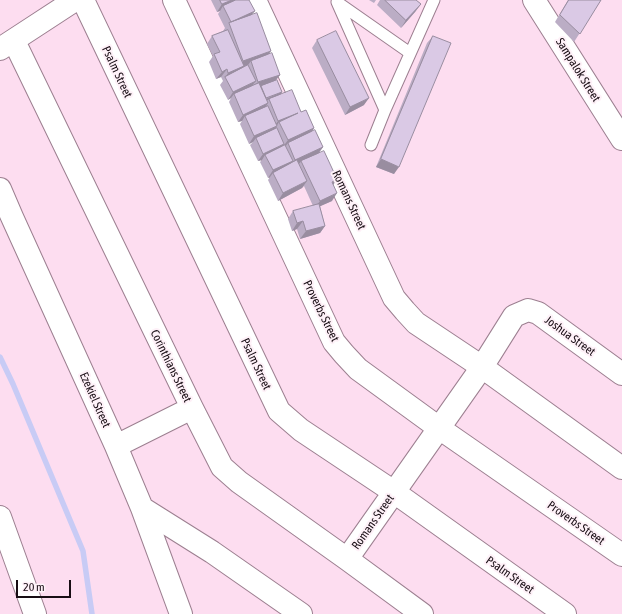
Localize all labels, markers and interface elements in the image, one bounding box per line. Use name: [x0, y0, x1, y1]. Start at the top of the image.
street label: Sampalok Street: [553, 35, 603, 105]
street label: Psalm Street: [99, 44, 135, 100]
street label: Romans Street: [329, 168, 369, 232]
street label: Proverbs Street: [300, 278, 342, 344]
street label: Joshua Street: [542, 313, 598, 359]
street label: Corinthians Street: [147, 327, 195, 405]
street label: Psalm Street: [238, 336, 274, 392]
street label: Ezekiel Street: [76, 370, 114, 430]
street label: Romans Street: [349, 492, 397, 552]
street label: Proverbs Street: [545, 498, 607, 548]
street label: Psalm Street: [483, 553, 537, 597]
scale bar: [18, 572, 73, 598]
text: 20 m: [23, 580, 45, 594]

